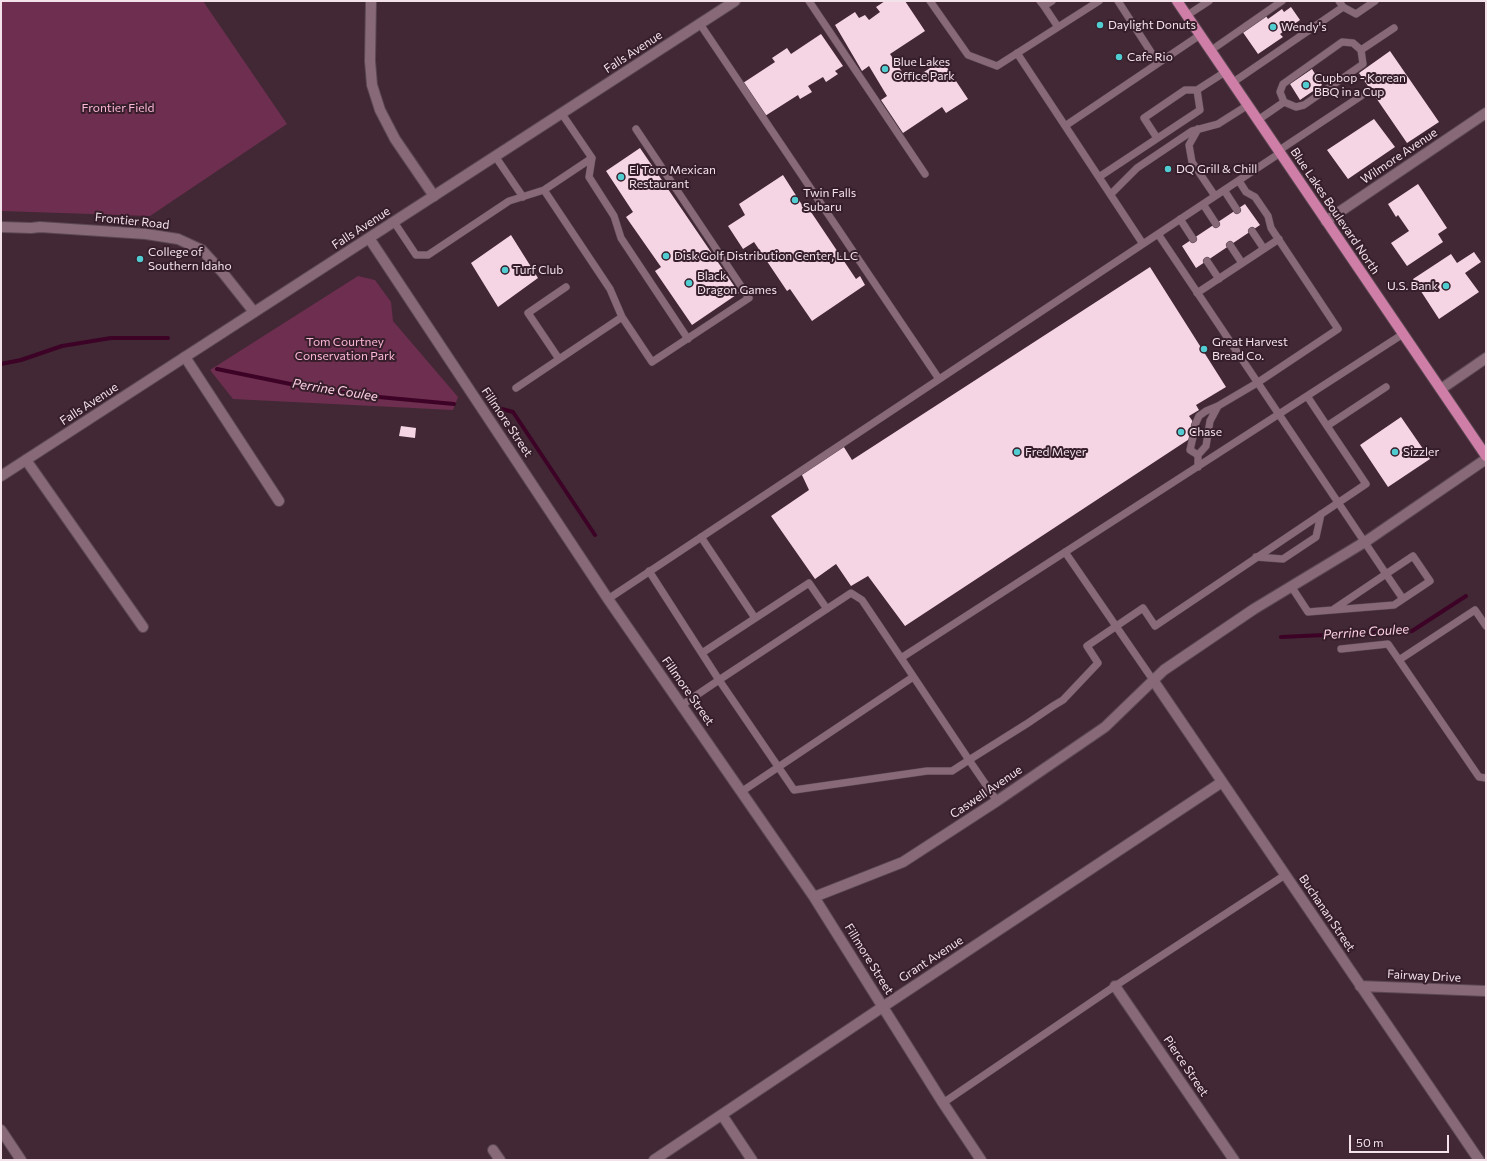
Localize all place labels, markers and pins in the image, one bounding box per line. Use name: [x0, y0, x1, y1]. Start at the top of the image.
place label: Daylight Donuts: [1108, 18, 1196, 32]
marker: Daylight Donuts: [1095, 20, 1105, 30]
place label: Wendy's: [1281, 20, 1327, 34]
marker: Wendy's: [1268, 22, 1278, 32]
place label: Cafe Rio: [1127, 50, 1173, 64]
marker: Cafe Rio: [1114, 52, 1124, 62]
place label: Blue Lakes Office Park: [893, 55, 955, 83]
marker: Blue Lakes Office Park: [880, 64, 890, 74]
place label: Cupbop - Korean BBQ in a Cup: [1314, 71, 1406, 99]
marker: Cupbop - Korean BBQ in a Cup: [1301, 80, 1311, 90]
place label: DQ Grill & Chill: [1176, 162, 1257, 176]
place label: El Toro Mexican Restaurant: [629, 163, 716, 191]
marker: DQ Grill & Chill: [1163, 164, 1173, 174]
marker: El Toro Mexican Restaurant: [616, 172, 626, 182]
place label: Twin Falls Subaru: [803, 186, 856, 214]
marker: Twin Falls Subaru: [790, 195, 800, 205]
place label: College of Southern Idaho: [148, 245, 232, 273]
place label: Disk Golf Distribution Center, LLC: [674, 249, 858, 263]
marker: Disk Golf Distribution Center, LLC: [661, 251, 671, 261]
marker: College of Southern Idaho: [135, 254, 145, 264]
place label: Turf Club: [513, 263, 563, 277]
marker: Turf Club: [500, 265, 510, 275]
place label: Black Dragon Games: [697, 269, 777, 297]
marker: Black Dragon Games: [684, 278, 694, 288]
place label: U.S. Bank: [1387, 279, 1438, 293]
marker: U.S. Bank: [1441, 281, 1451, 291]
place label: Great Harvest Bread Co.: [1212, 335, 1288, 363]
marker: Great Harvest Bread Co.: [1199, 344, 1209, 354]
place label: Chase: [1189, 425, 1222, 439]
marker: Chase: [1176, 427, 1186, 437]
place label: Fred Meyer: [1025, 445, 1087, 459]
place label: Sizzler: [1403, 445, 1439, 459]
marker: Fred Meyer: [1012, 447, 1022, 457]
marker: Sizzler: [1390, 447, 1400, 457]

